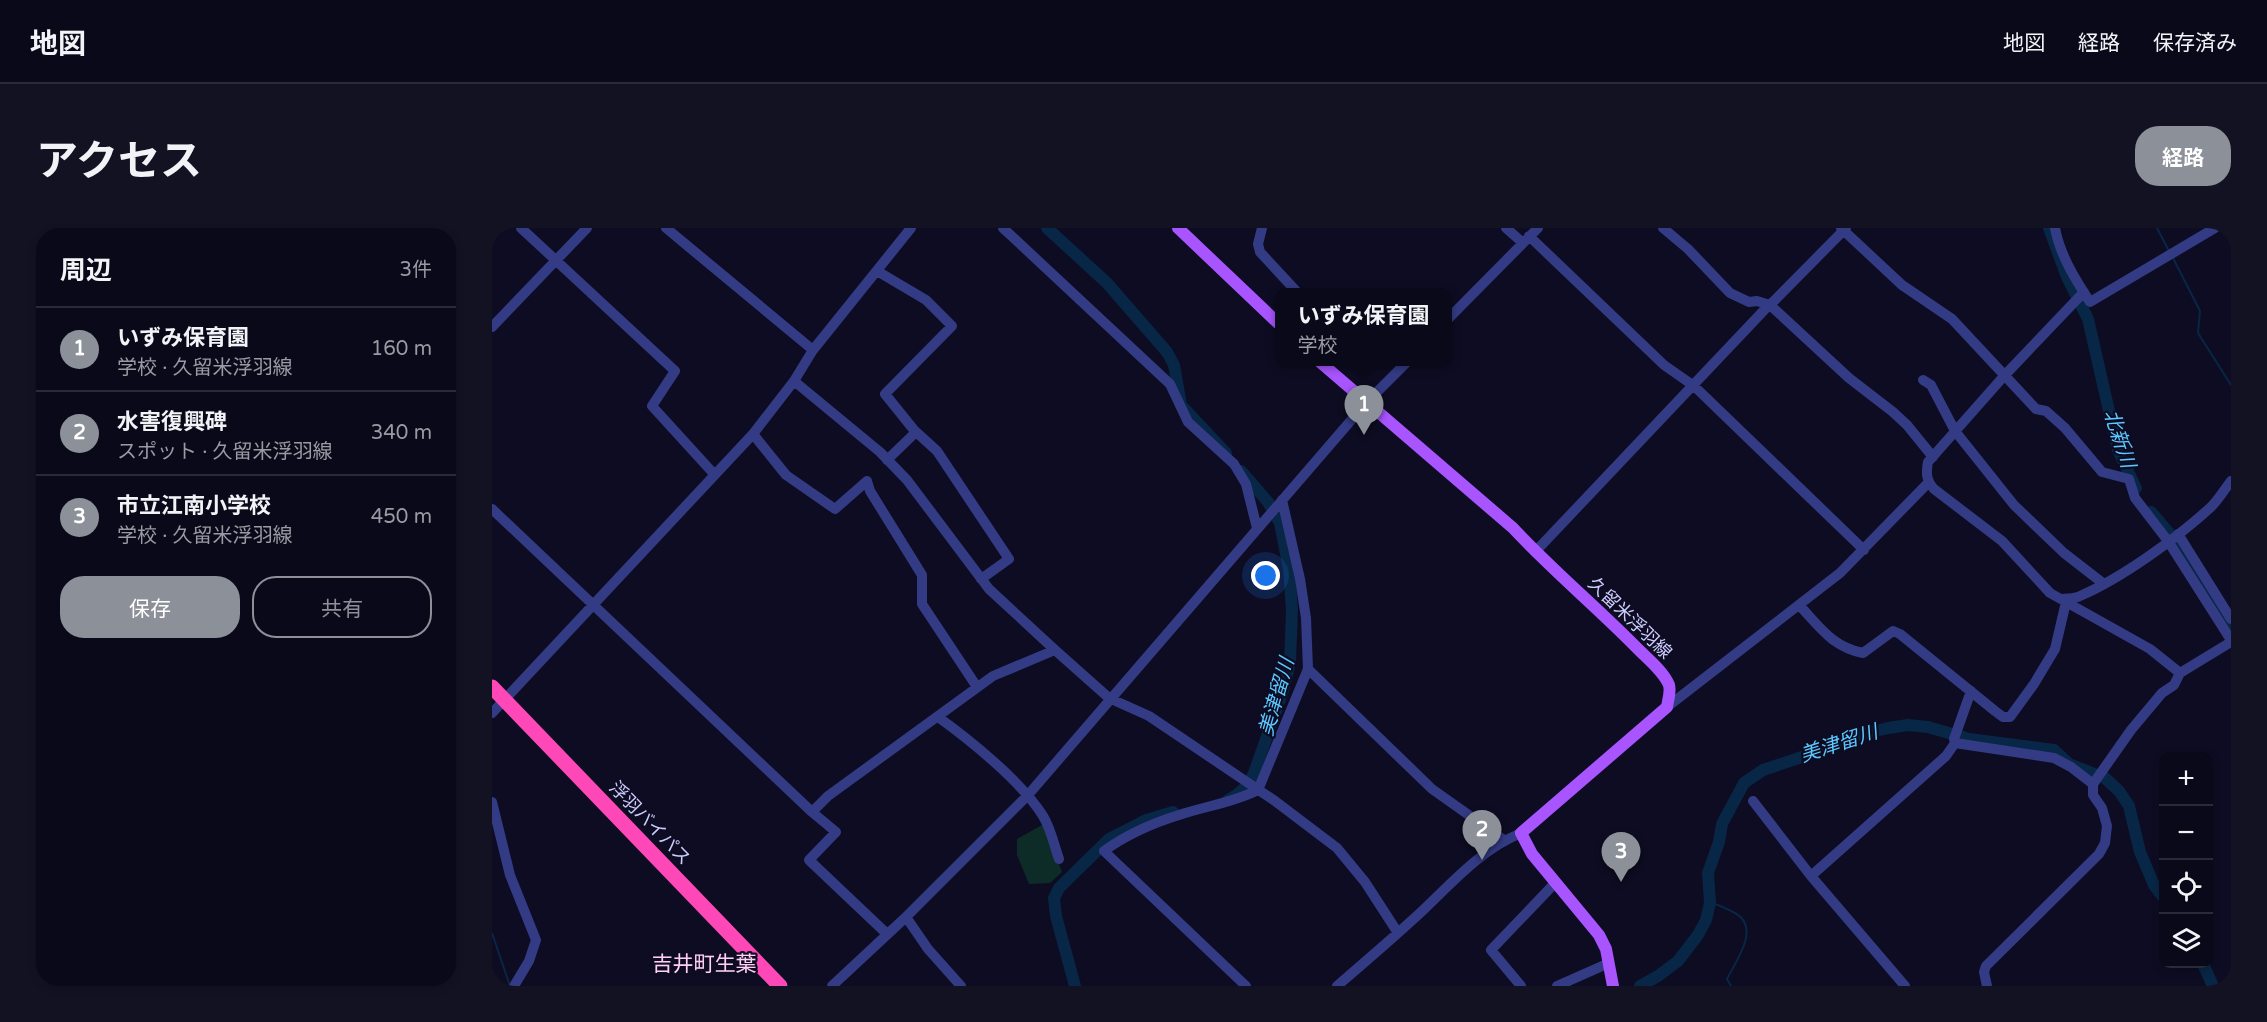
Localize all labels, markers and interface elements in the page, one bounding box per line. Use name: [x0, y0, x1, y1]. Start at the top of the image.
text: 地図: [30, 27, 86, 61]
text: 地図: [2003, 31, 2045, 56]
text: 経路: [2078, 31, 2120, 56]
text: 保存済み: [2153, 31, 2237, 56]
button: 経路: [2135, 126, 2231, 186]
text: アクセス: [36, 136, 202, 187]
text: 周辺: [60, 255, 112, 286]
text: 3件: [399, 258, 432, 282]
popup: [1275, 288, 1452, 366]
text: いずみ保育園: [1297, 303, 1430, 329]
text: いずみ保育園: [117, 325, 249, 351]
text: 学校: [1297, 334, 1337, 358]
text: 1: [73, 337, 86, 361]
text: 160 m: [371, 337, 432, 361]
text: 学校 · 久留米浮羽線: [117, 356, 293, 380]
pin: 1: [1344, 386, 1384, 435]
water label: 北新川: [2098, 407, 2140, 473]
text: 水害復興碑: [117, 409, 227, 435]
text: 2: [73, 421, 86, 445]
text: 340 m: [371, 421, 432, 445]
text: スポット · 久留米浮羽線: [117, 440, 333, 464]
text: 市立江南小学校: [117, 493, 271, 519]
text: 3: [73, 505, 86, 529]
text: 450 m: [371, 505, 432, 529]
text: 学校 · 久留米浮羽線: [117, 524, 293, 548]
your location: [1251, 561, 1280, 590]
street label: 久留米浮羽線: [1584, 573, 1676, 663]
button: 保存: [60, 576, 240, 638]
button: 共有: [252, 576, 432, 638]
water label: 美津留川: [1254, 653, 1300, 739]
water label: 美津留川: [1797, 720, 1883, 768]
map controls: [2159, 752, 2213, 968]
button: +: [2159, 752, 2213, 806]
street label: 浮羽バイパス: [605, 777, 695, 869]
button: −: [2159, 806, 2213, 860]
pin: 2: [1462, 810, 1502, 860]
pin: 3: [1602, 832, 1640, 882]
button: locate: [2159, 860, 2213, 914]
button: layers: [2159, 914, 2213, 968]
district label: 吉井町生葉: [652, 952, 757, 977]

